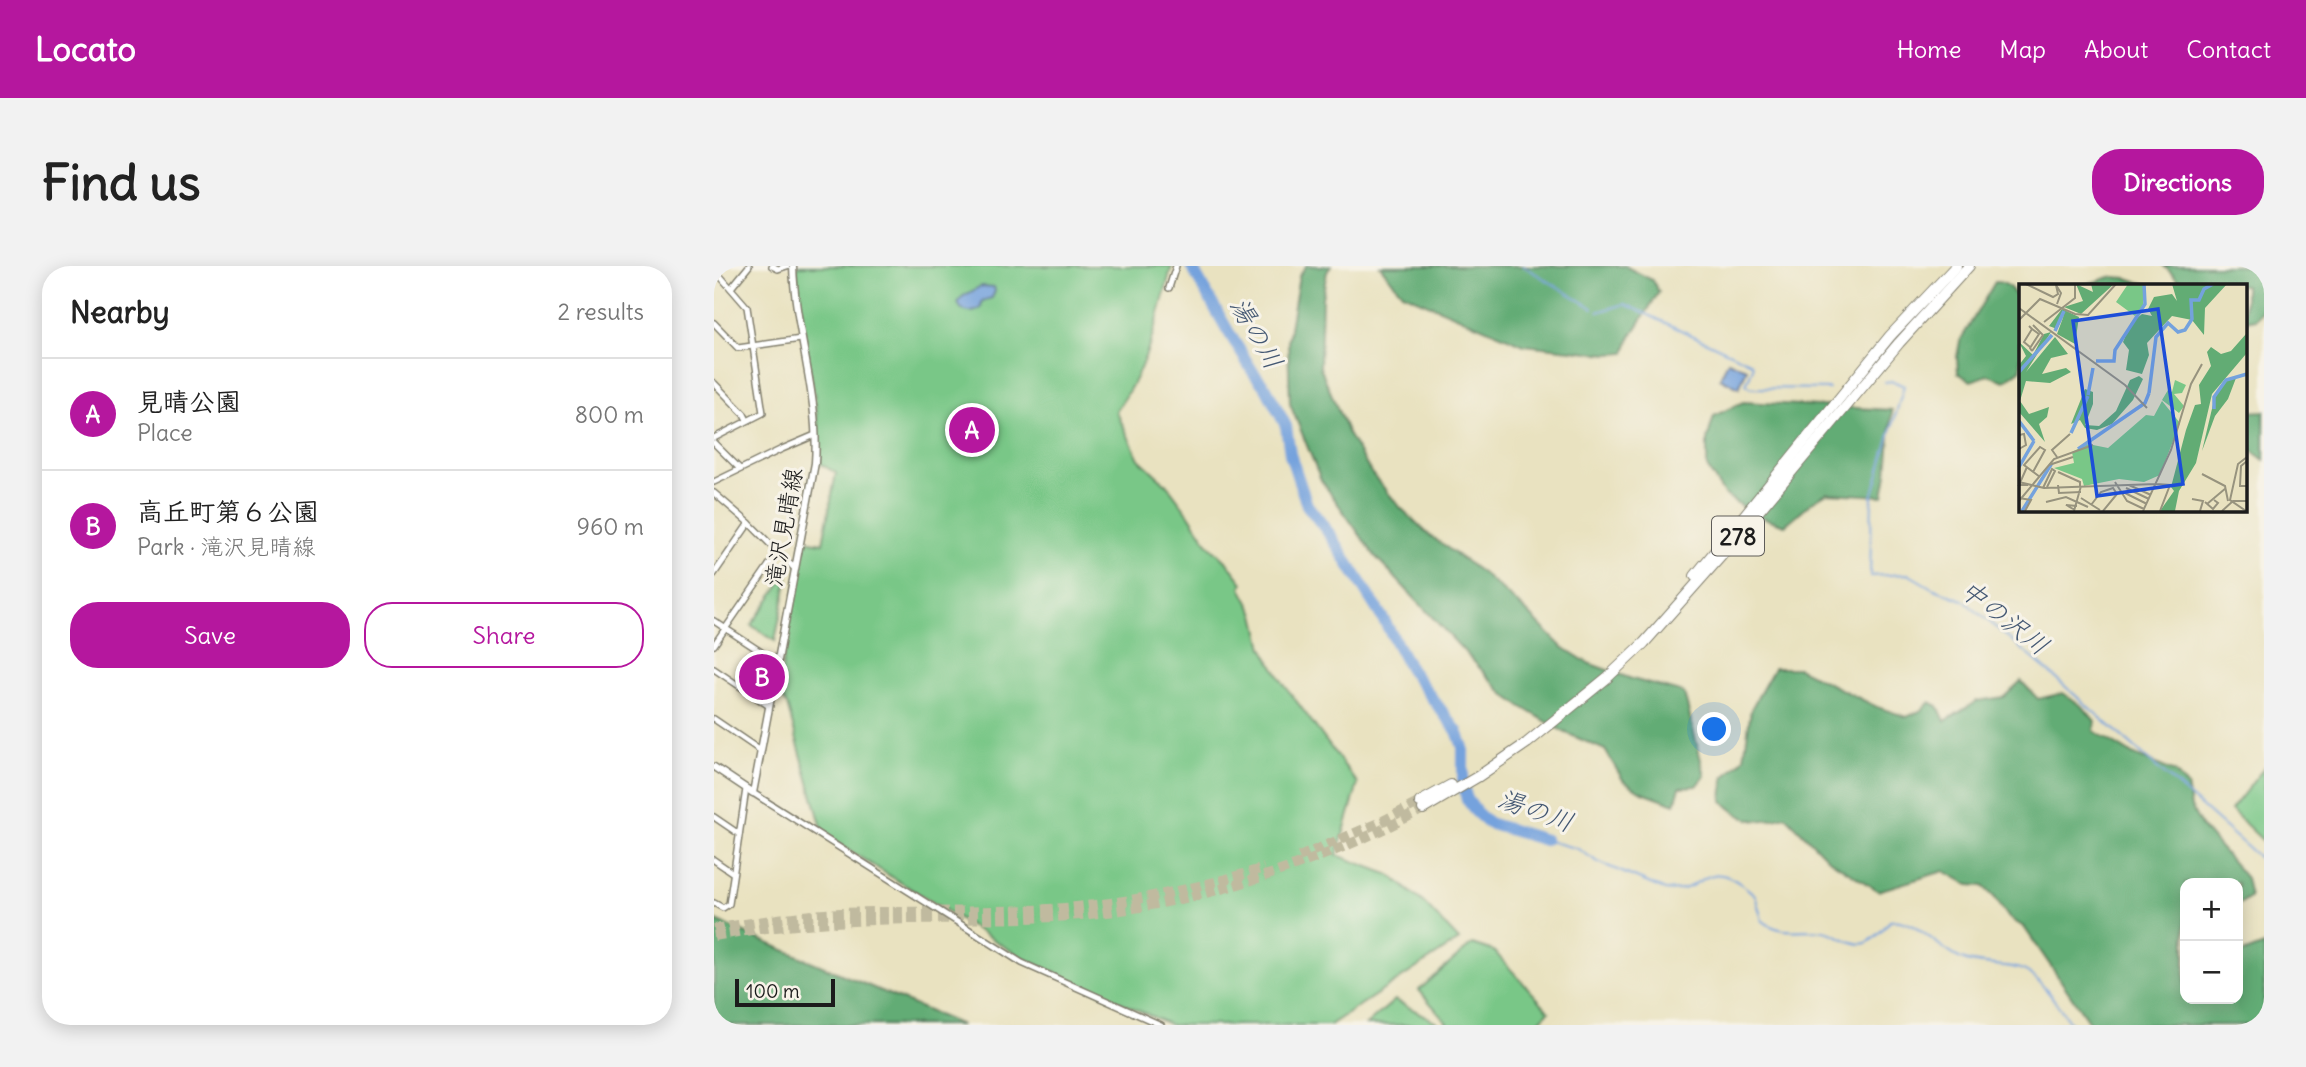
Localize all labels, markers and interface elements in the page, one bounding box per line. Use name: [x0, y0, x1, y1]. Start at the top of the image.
text: Locato: [35, 28, 136, 70]
text: Home: [1897, 34, 1961, 64]
text: Map: [1999, 34, 2046, 64]
text: About: [2084, 34, 2148, 64]
text: Contact: [2186, 34, 2271, 64]
button: Directions: [2092, 149, 2264, 215]
text: Find us: [42, 152, 200, 213]
inset map: [2019, 284, 2246, 511]
water label: 湯の川: [1223, 291, 1291, 375]
text: Nearby: [70, 293, 170, 331]
text: 2 results: [558, 297, 644, 326]
text: 見晴公園: [137, 385, 241, 418]
text: A: [86, 400, 100, 429]
text: 800 m: [575, 400, 644, 429]
pin: A: [949, 404, 995, 456]
text: Place: [137, 418, 193, 447]
street label: 滝沢見晴線: [758, 465, 808, 589]
text: 高丘町第６公園: [137, 495, 319, 528]
text: B: [85, 512, 101, 541]
text: 960 m: [577, 512, 644, 541]
road number: 278: [1712, 516, 1764, 556]
text: Park · 滝沢見晴線: [137, 532, 316, 561]
water label: 中の沢川: [1954, 572, 2056, 662]
button: Save: [70, 602, 350, 668]
button: Share: [364, 602, 644, 668]
pin: B: [739, 651, 785, 703]
your location: [1697, 712, 1731, 746]
water label: 湯の川: [1494, 781, 1578, 839]
map controls: [2180, 878, 2243, 1004]
button: +: [2180, 878, 2243, 941]
button: −: [2180, 941, 2243, 1004]
scale bar: [735, 976, 835, 1008]
text: 100 m: [746, 979, 800, 1003]

